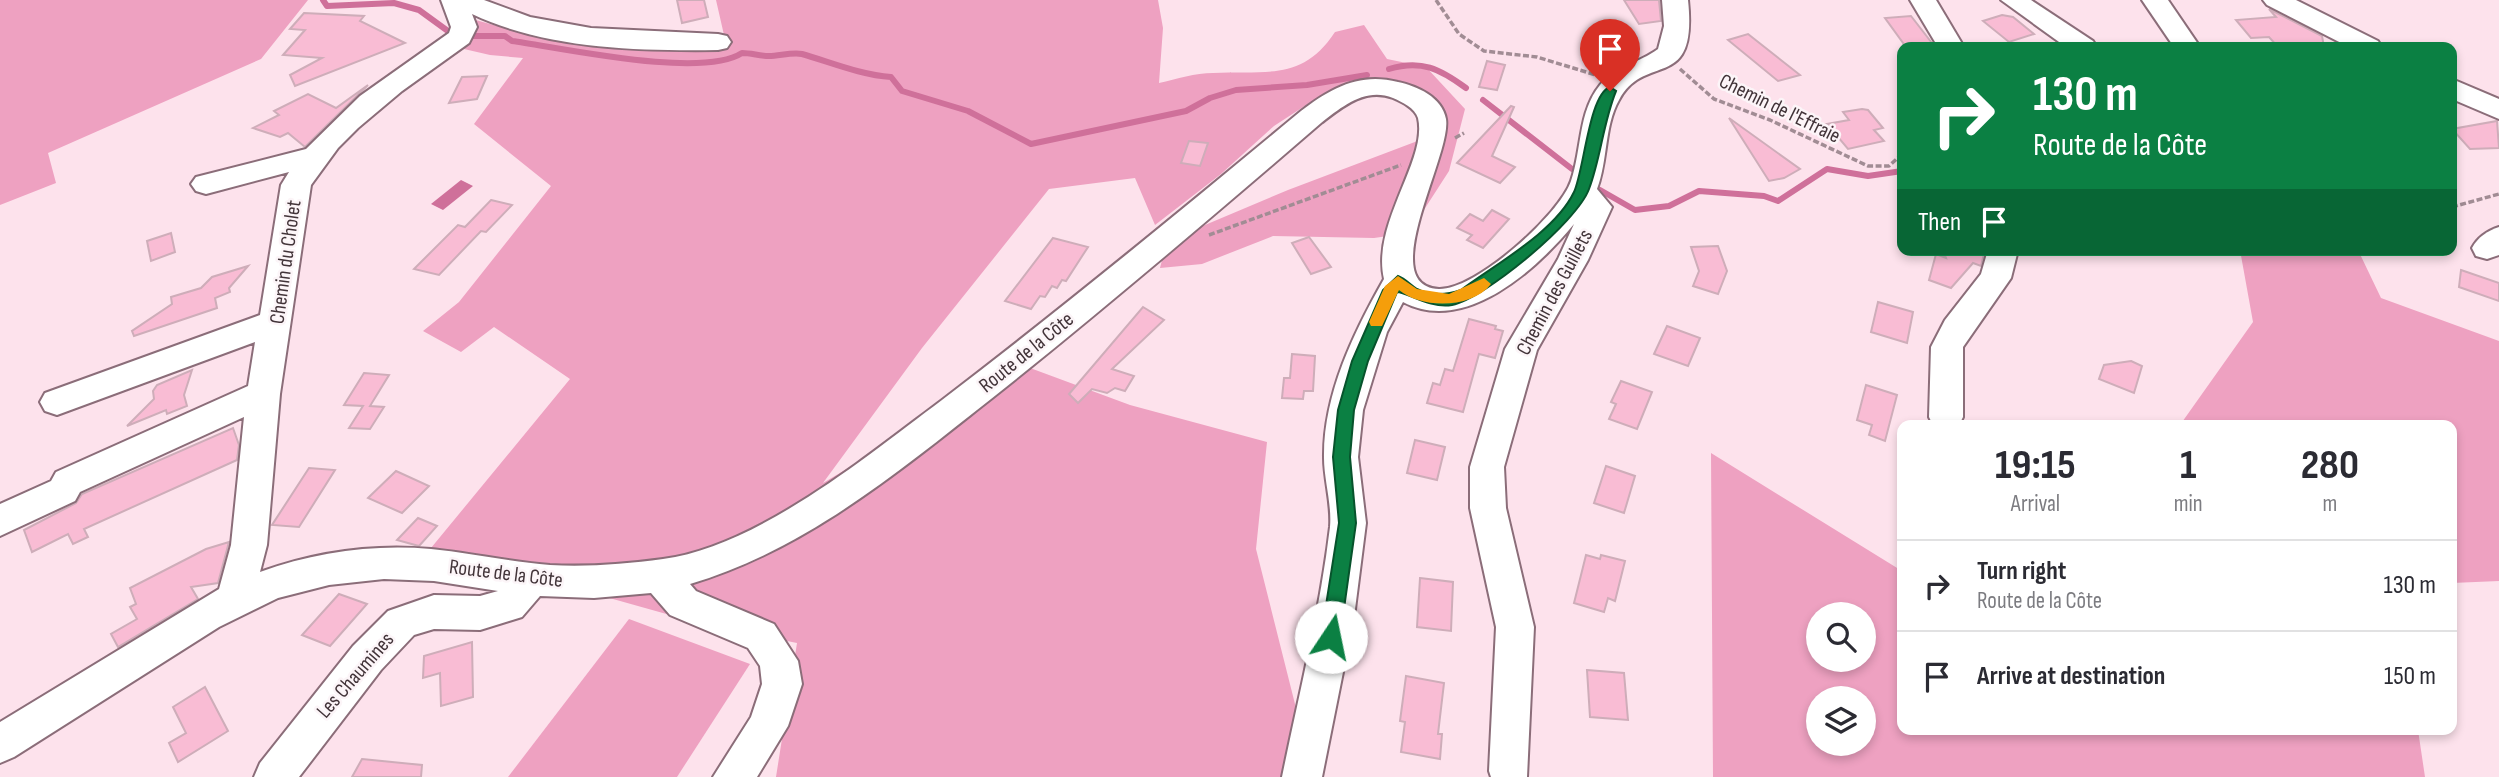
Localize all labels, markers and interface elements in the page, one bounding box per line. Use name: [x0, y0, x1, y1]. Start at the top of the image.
pin: [1580, 19, 1640, 91]
icon: arrive: [1591, 30, 1629, 68]
text: 130 m: [2033, 66, 2138, 125]
street label: Chemin de l'Effraie: [1715, 68, 1845, 149]
icon: right: [1918, 70, 2009, 161]
text: Route de la Côte: [2033, 126, 2207, 165]
street label: Chemin du Cholet: [264, 199, 307, 326]
icon: arrive: [1975, 203, 2013, 241]
text: Then: [1918, 207, 1961, 238]
street label: Chemin des Guillets: [1511, 225, 1598, 359]
street label: Route de la Côte: [974, 307, 1079, 398]
text: 19:15: [1995, 440, 2076, 491]
text: 1: [2180, 440, 2196, 491]
text: 280: [2301, 440, 2359, 491]
text: Arrival: [2011, 490, 2060, 518]
text: min: [2174, 490, 2203, 518]
text: m: [2322, 490, 2337, 518]
street label: Route de la Côte: [448, 554, 564, 593]
text: Turn right: [1977, 556, 2066, 587]
icon: right: [1918, 567, 1956, 605]
text: 130 m: [2384, 570, 2436, 601]
text: Route de la Côte: [1977, 587, 2102, 615]
position arrow: [1294, 600, 1368, 674]
map controls: [1806, 602, 1876, 756]
button: search: [1806, 602, 1876, 672]
street label: Les Chaumines: [311, 627, 399, 723]
icon: arrive: [1918, 658, 1956, 696]
text: Arrive at destination: [1977, 661, 2165, 692]
text: 150 m: [2384, 661, 2436, 692]
button: layers: [1806, 686, 1876, 756]

